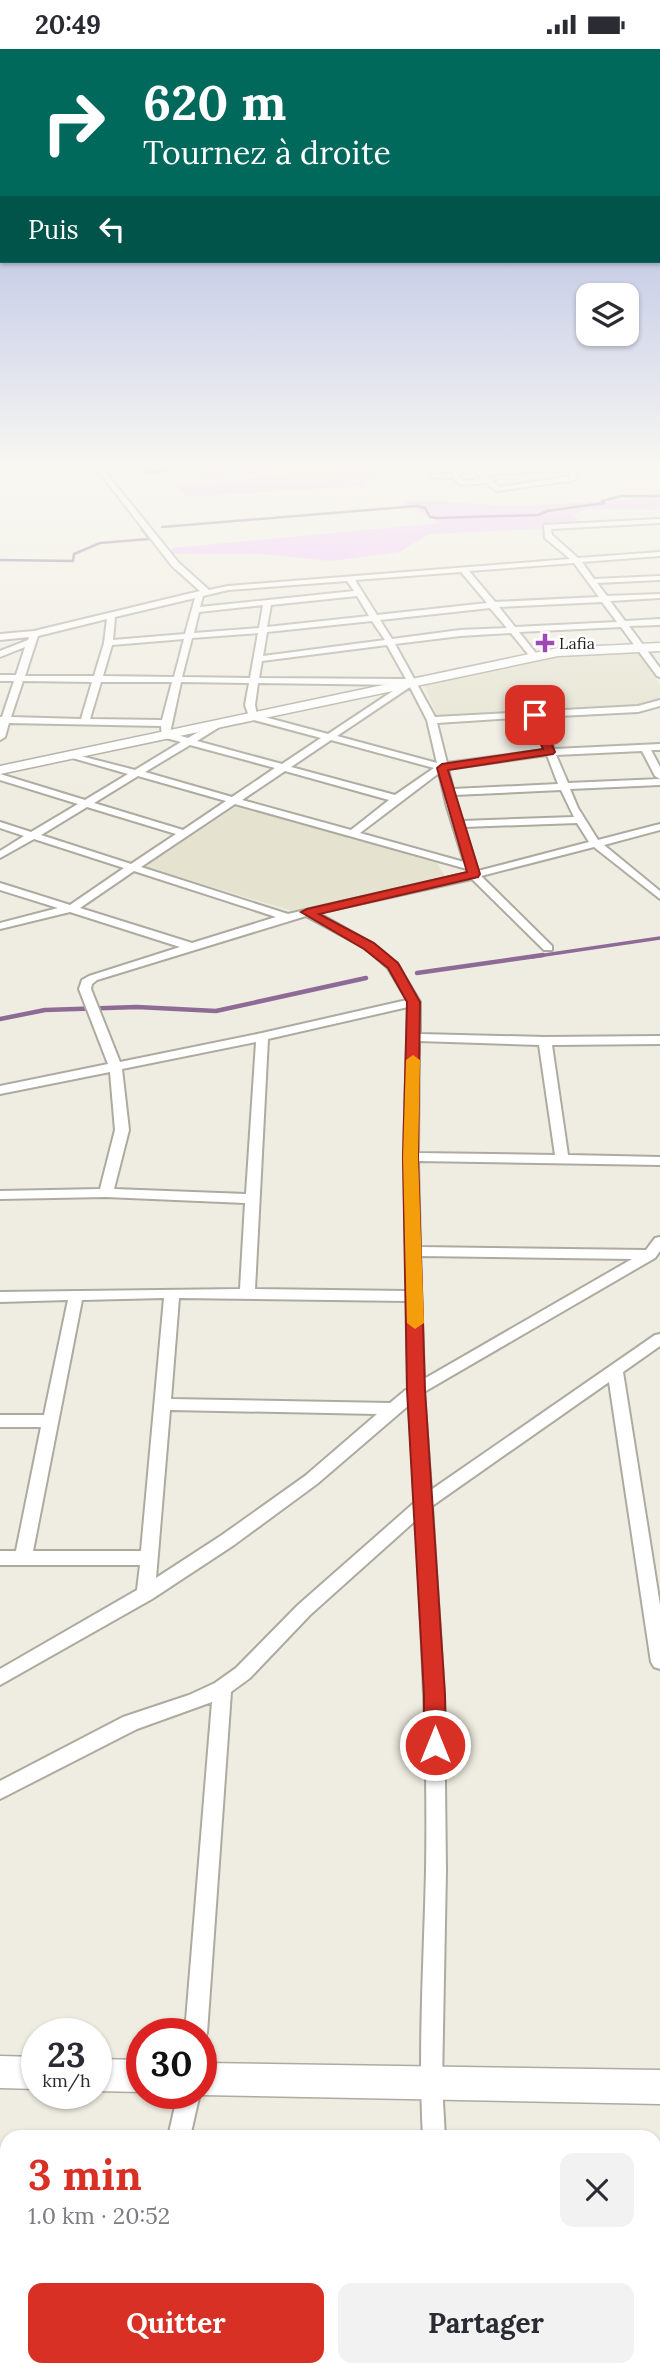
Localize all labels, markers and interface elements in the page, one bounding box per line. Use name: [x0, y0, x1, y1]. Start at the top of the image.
text: 20:49: [35, 8, 101, 41]
text: 620 m: [143, 71, 286, 133]
icon: right: [28, 77, 119, 168]
text: Tournez à droite: [143, 132, 391, 173]
icon: left: [93, 210, 131, 248]
text: Puis: [28, 213, 79, 246]
map controls: [576, 283, 639, 346]
button: layers: [576, 283, 639, 346]
place label: Lafia: [559, 633, 595, 653]
marker: Lafia: [537, 635, 553, 651]
pin: [505, 685, 565, 745]
icon: arrive: [516, 696, 554, 734]
position arrow: [398, 1708, 472, 1782]
speed limit sign: 30: [126, 2018, 217, 2109]
text: 23: [47, 2032, 86, 2077]
text: km/h: [42, 2069, 91, 2092]
text: 3 min: [28, 2148, 142, 2202]
button: close: [560, 2153, 634, 2227]
text: 1.0 km · 20:52: [28, 2201, 170, 2230]
button: Quitter: [28, 2283, 324, 2363]
button: Partager: [338, 2283, 634, 2363]

